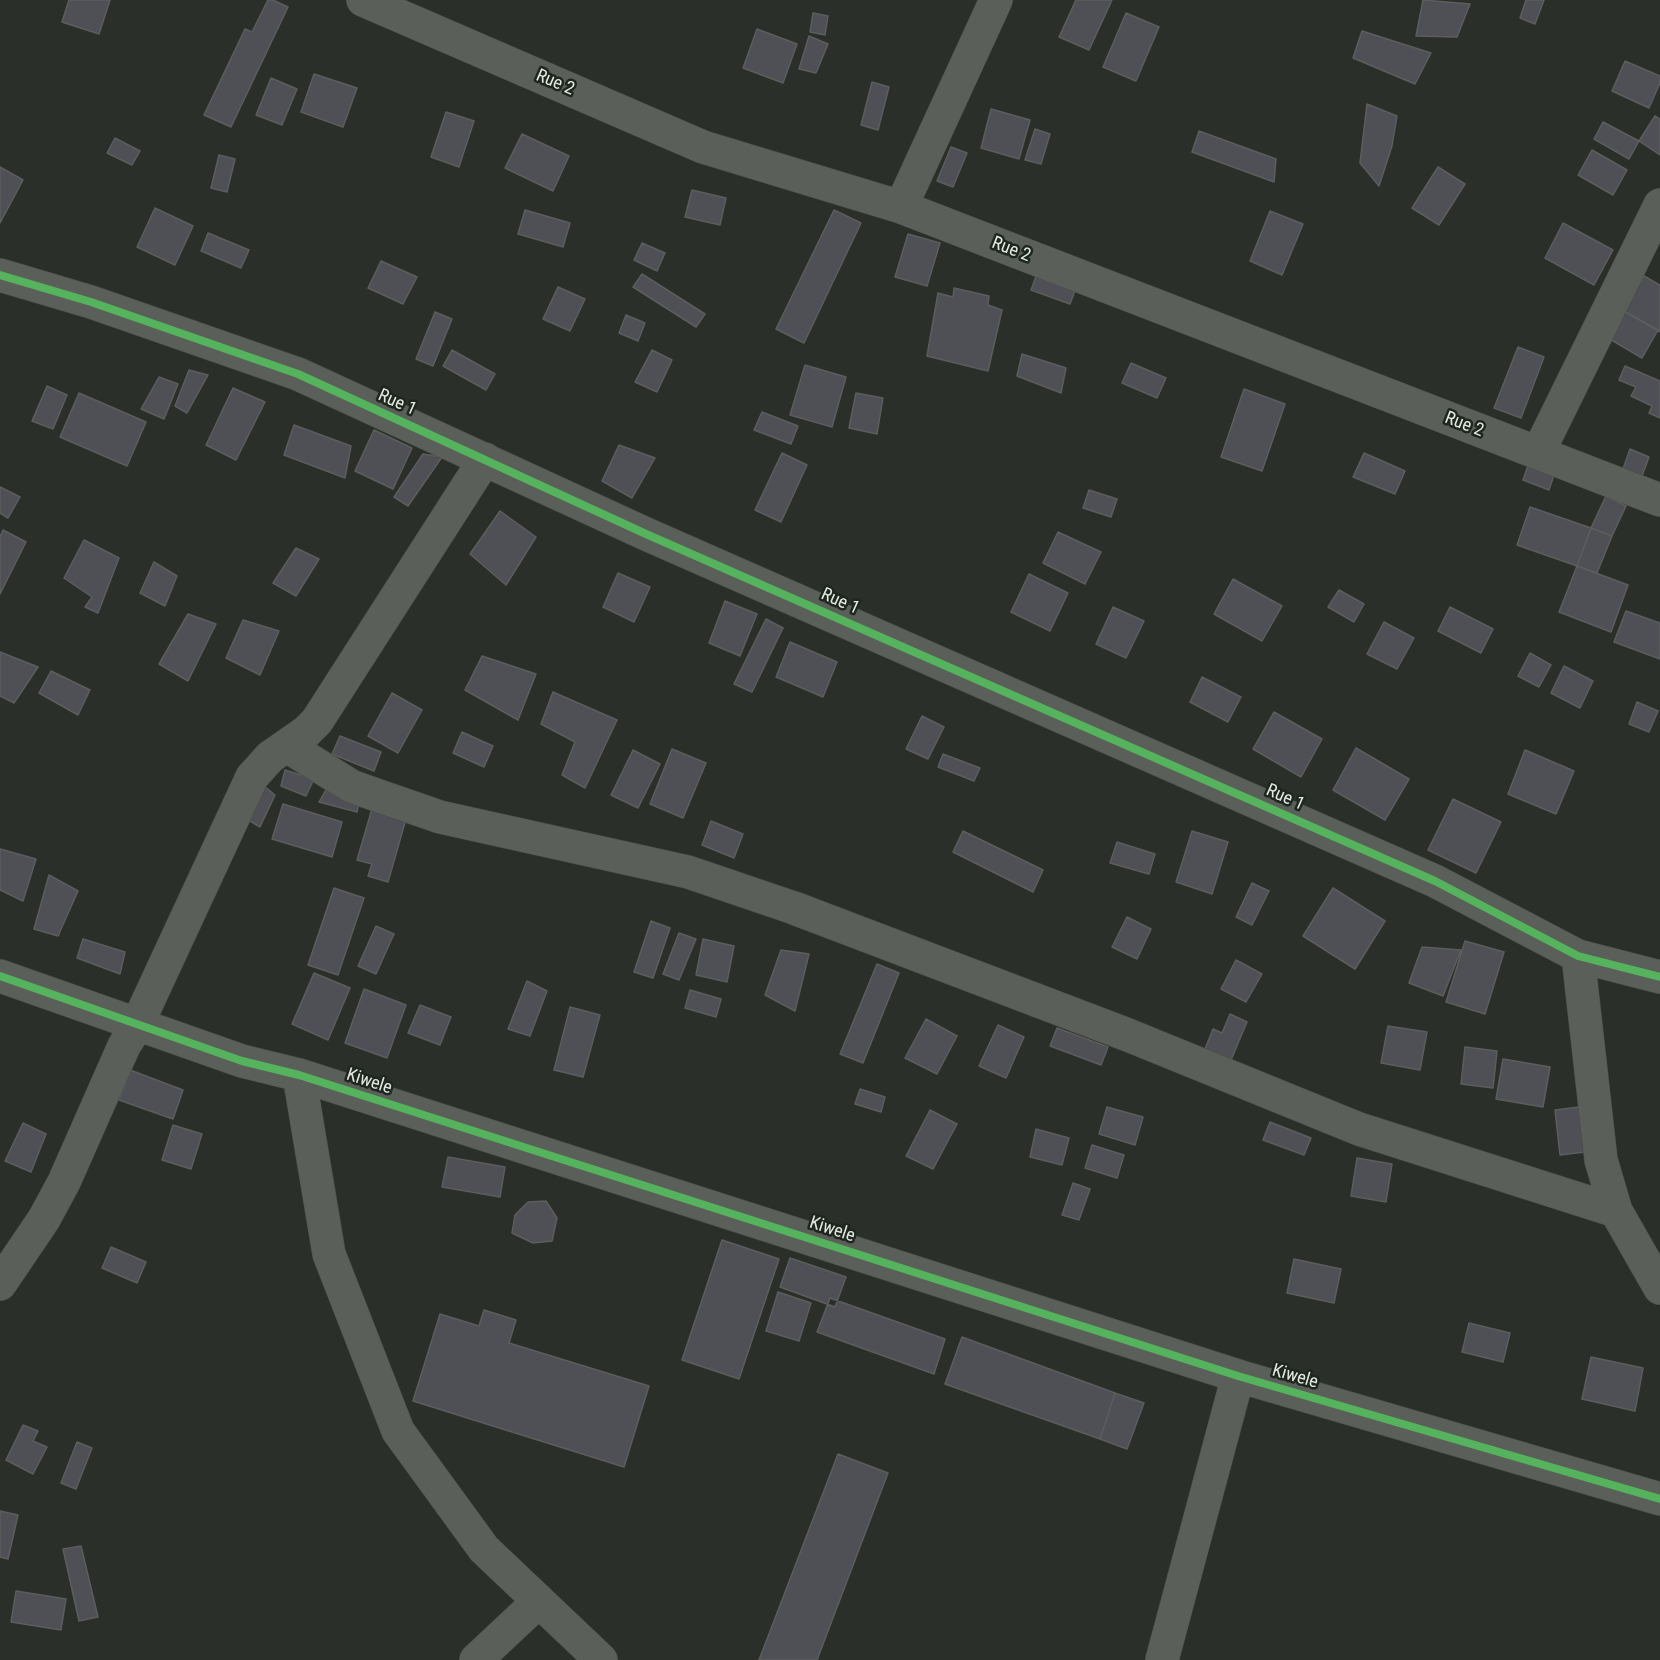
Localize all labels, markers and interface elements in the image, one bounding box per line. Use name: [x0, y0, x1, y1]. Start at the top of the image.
street label: Rue 2: [533, 65, 577, 101]
street label: Rue 2: [989, 233, 1033, 267]
street label: Rue 1: [374, 385, 420, 421]
street label: Rue 2: [1442, 408, 1486, 442]
street label: Rue 1: [817, 584, 863, 620]
street label: Rue 1: [1262, 780, 1308, 816]
street label: Kiwele: [343, 1065, 395, 1099]
street label: Kiwele: [806, 1213, 858, 1247]
street label: Kiwele: [1270, 1360, 1320, 1394]

